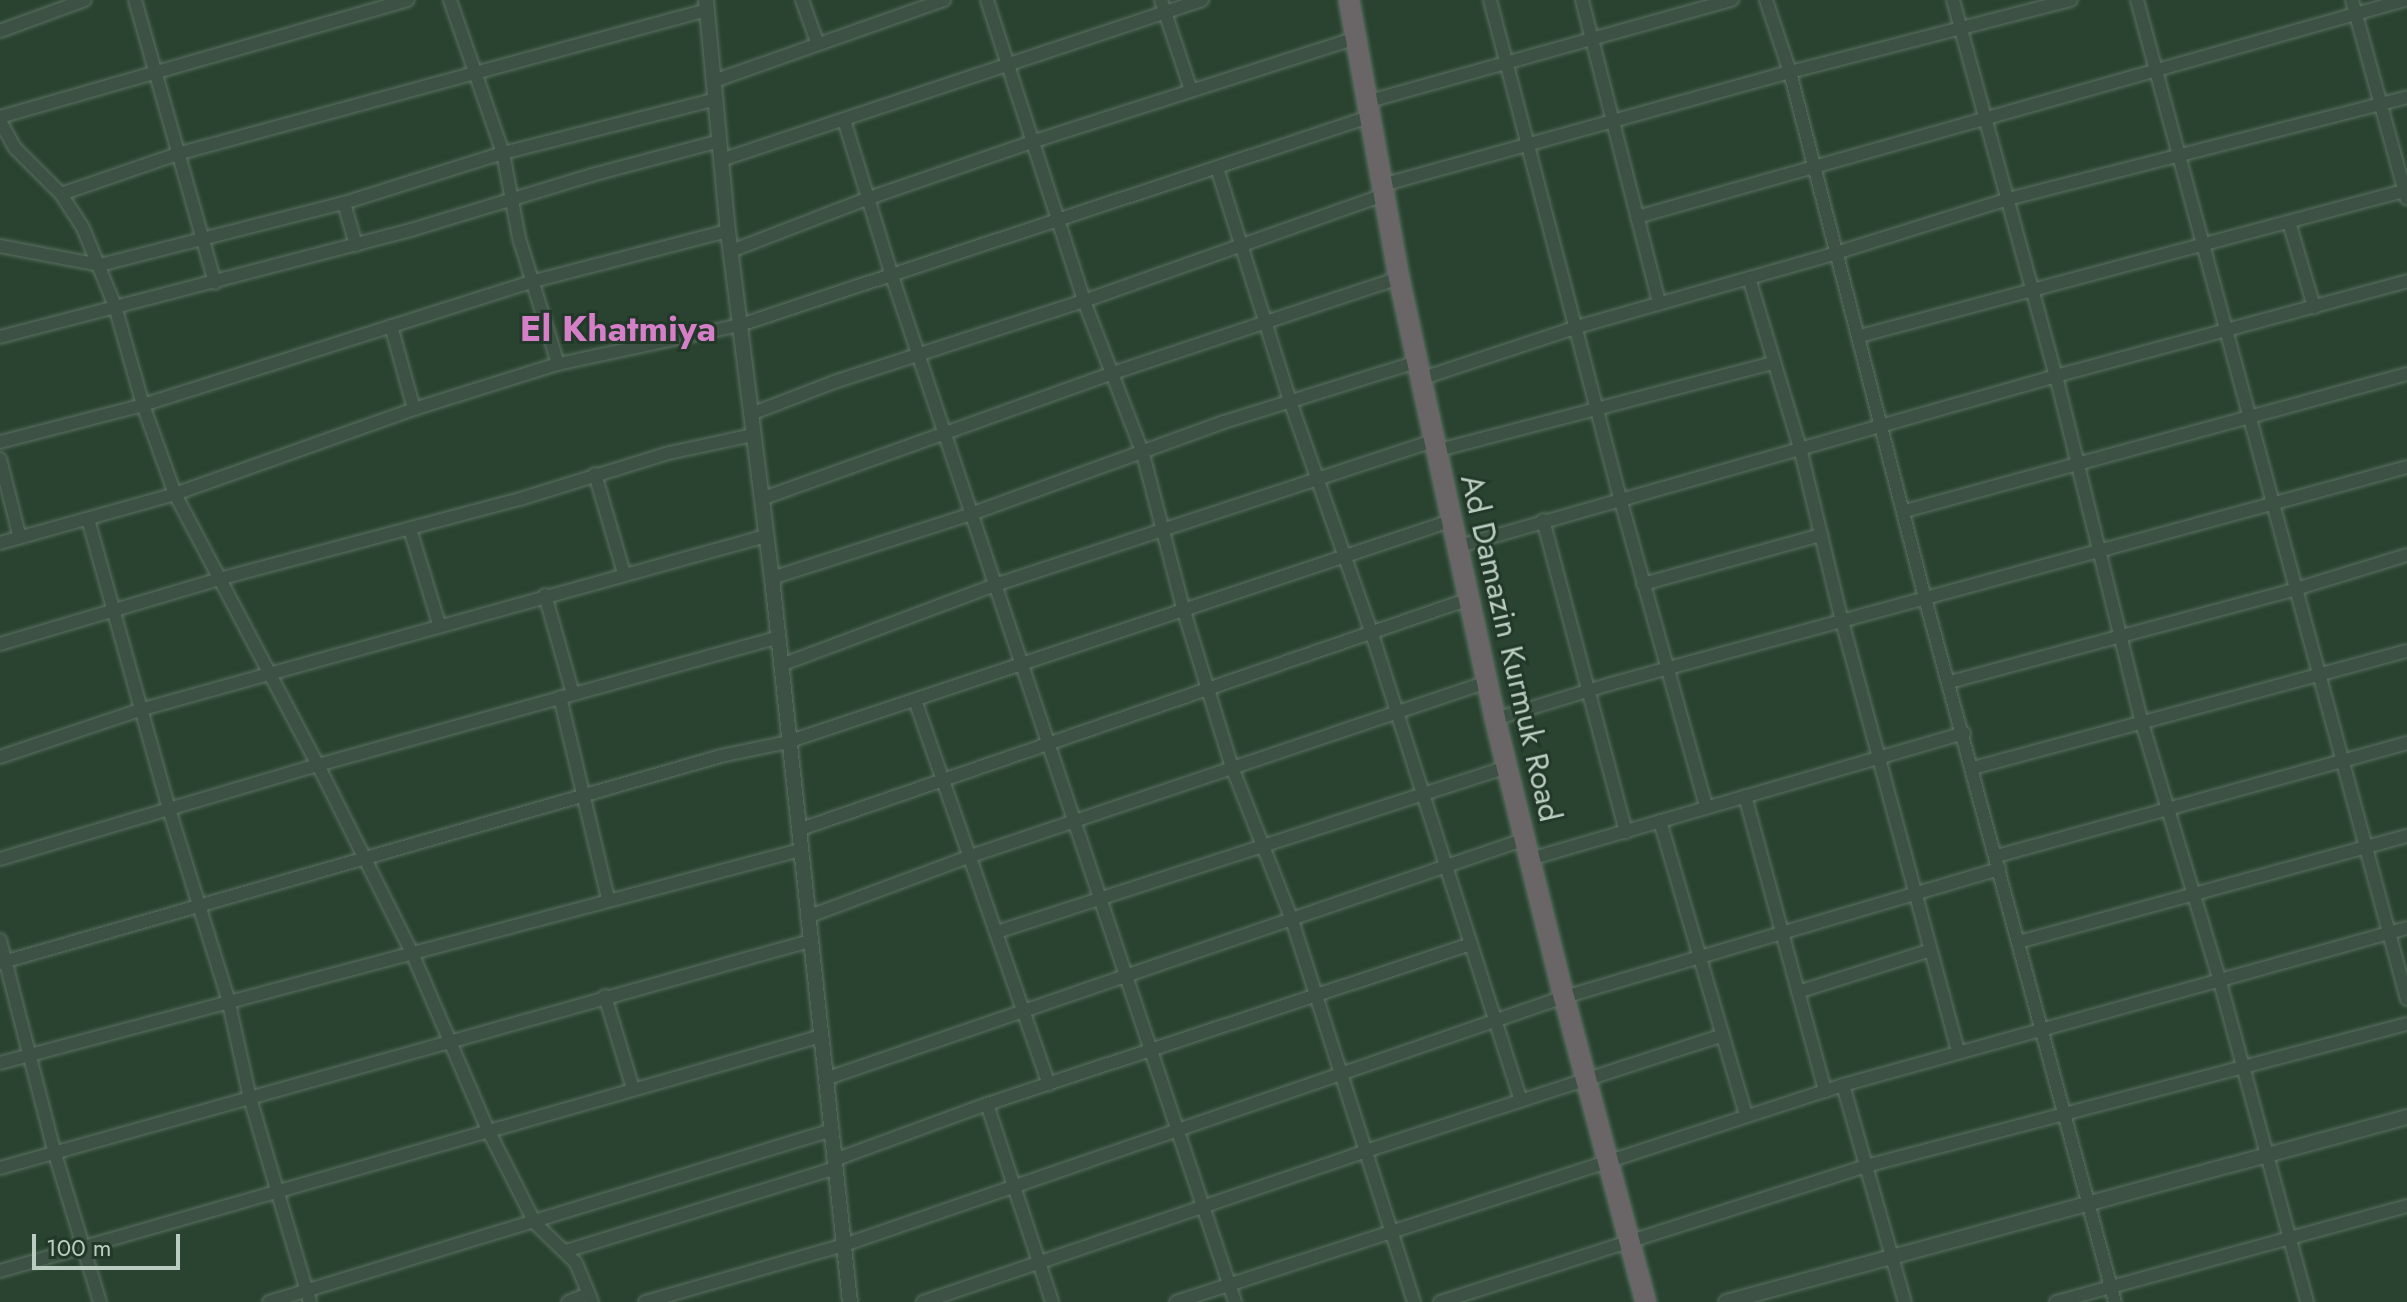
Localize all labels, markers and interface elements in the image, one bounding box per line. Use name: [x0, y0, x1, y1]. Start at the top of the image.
district label: El Khatmiya: [520, 307, 716, 351]
street label: Ad Damazin Kurmuk Road: [1452, 471, 1570, 825]
scale bar: [36, 1218, 184, 1268]
text: 100 m: [46, 1230, 112, 1265]

